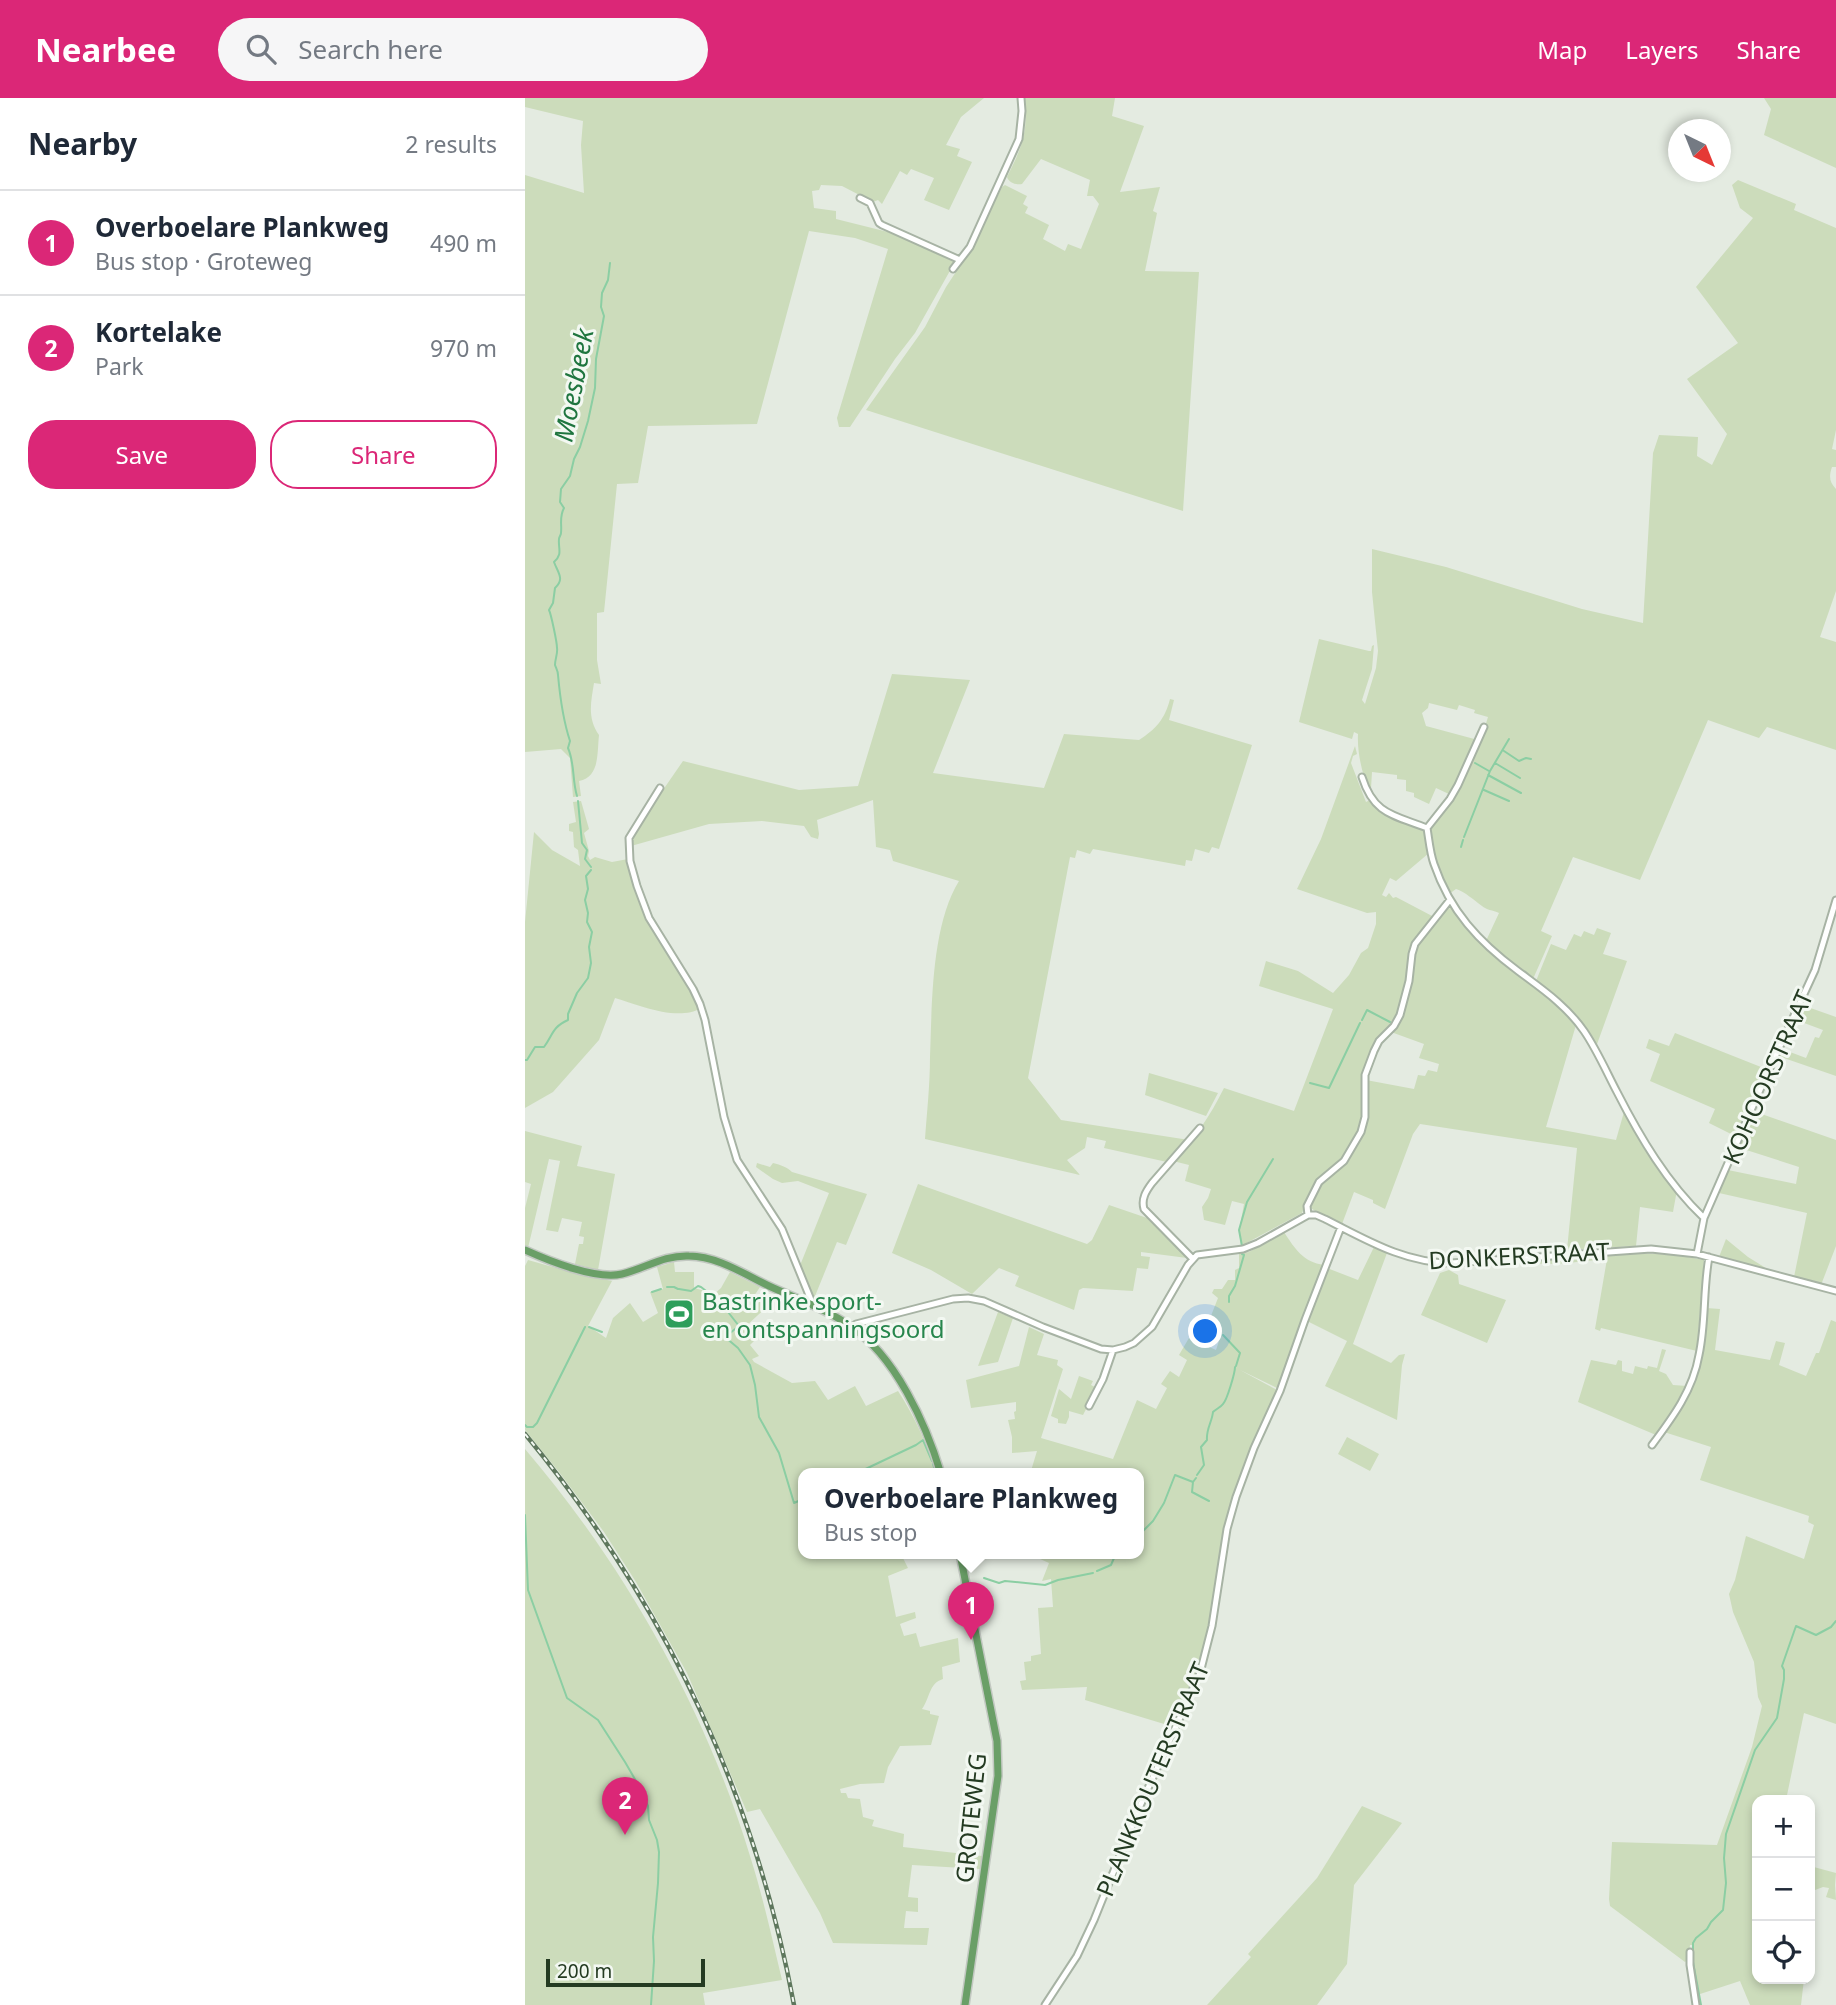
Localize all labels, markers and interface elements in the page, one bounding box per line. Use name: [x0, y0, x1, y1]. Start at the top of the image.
search box: [218, 18, 708, 81]
text: Nearbee: [35, 27, 176, 72]
icon: search: [242, 30, 280, 68]
text: Search here: [298, 31, 443, 67]
text: Map: [1537, 33, 1587, 66]
text: Layers: [1625, 33, 1699, 66]
text: Share: [1737, 33, 1801, 66]
north arrow: [1668, 119, 1731, 182]
text: Nearby: [28, 123, 137, 164]
text: 2 results: [405, 128, 497, 160]
text: Overboelare Plankweg: [95, 209, 389, 245]
text: 1: [44, 227, 58, 259]
text: 490 m: [430, 227, 497, 259]
text: Bus stop · Groteweg: [95, 245, 312, 277]
text: Kortelake: [95, 314, 222, 350]
water label: Moesbeek: [544, 324, 602, 445]
text: 2: [44, 332, 58, 364]
text: 970 m: [430, 332, 497, 364]
text: Park: [95, 350, 144, 382]
button: Save: [28, 420, 256, 489]
button: Share: [270, 420, 497, 489]
street label: KOHOORSTRAAT: [1714, 984, 1820, 1169]
street label: DONKERSTRAAT: [1428, 1234, 1611, 1276]
place label: Bastrinke sport- en ontspanningsoord: [702, 1284, 945, 1345]
sports icon: Bastrinke sport- en ontspanningsoord: [662, 1297, 696, 1331]
your location: [1188, 1314, 1222, 1348]
popup: [798, 1468, 1144, 1559]
text: Overboelare Plankweg: [824, 1480, 1118, 1516]
text: Bus stop: [824, 1516, 917, 1548]
pin: 1: [948, 1582, 994, 1640]
street label: PLANKKOUTERSTRAAT: [1088, 1656, 1217, 1901]
street label: GROTEWEG: [947, 1752, 993, 1884]
pin: 2: [602, 1777, 648, 1835]
map controls: [1752, 1795, 1815, 1984]
button: +: [1752, 1795, 1815, 1858]
button: −: [1752, 1858, 1815, 1921]
button: locate: [1752, 1921, 1815, 1984]
scale bar: [546, 1956, 705, 1988]
text: 200 m: [557, 1958, 612, 1984]

